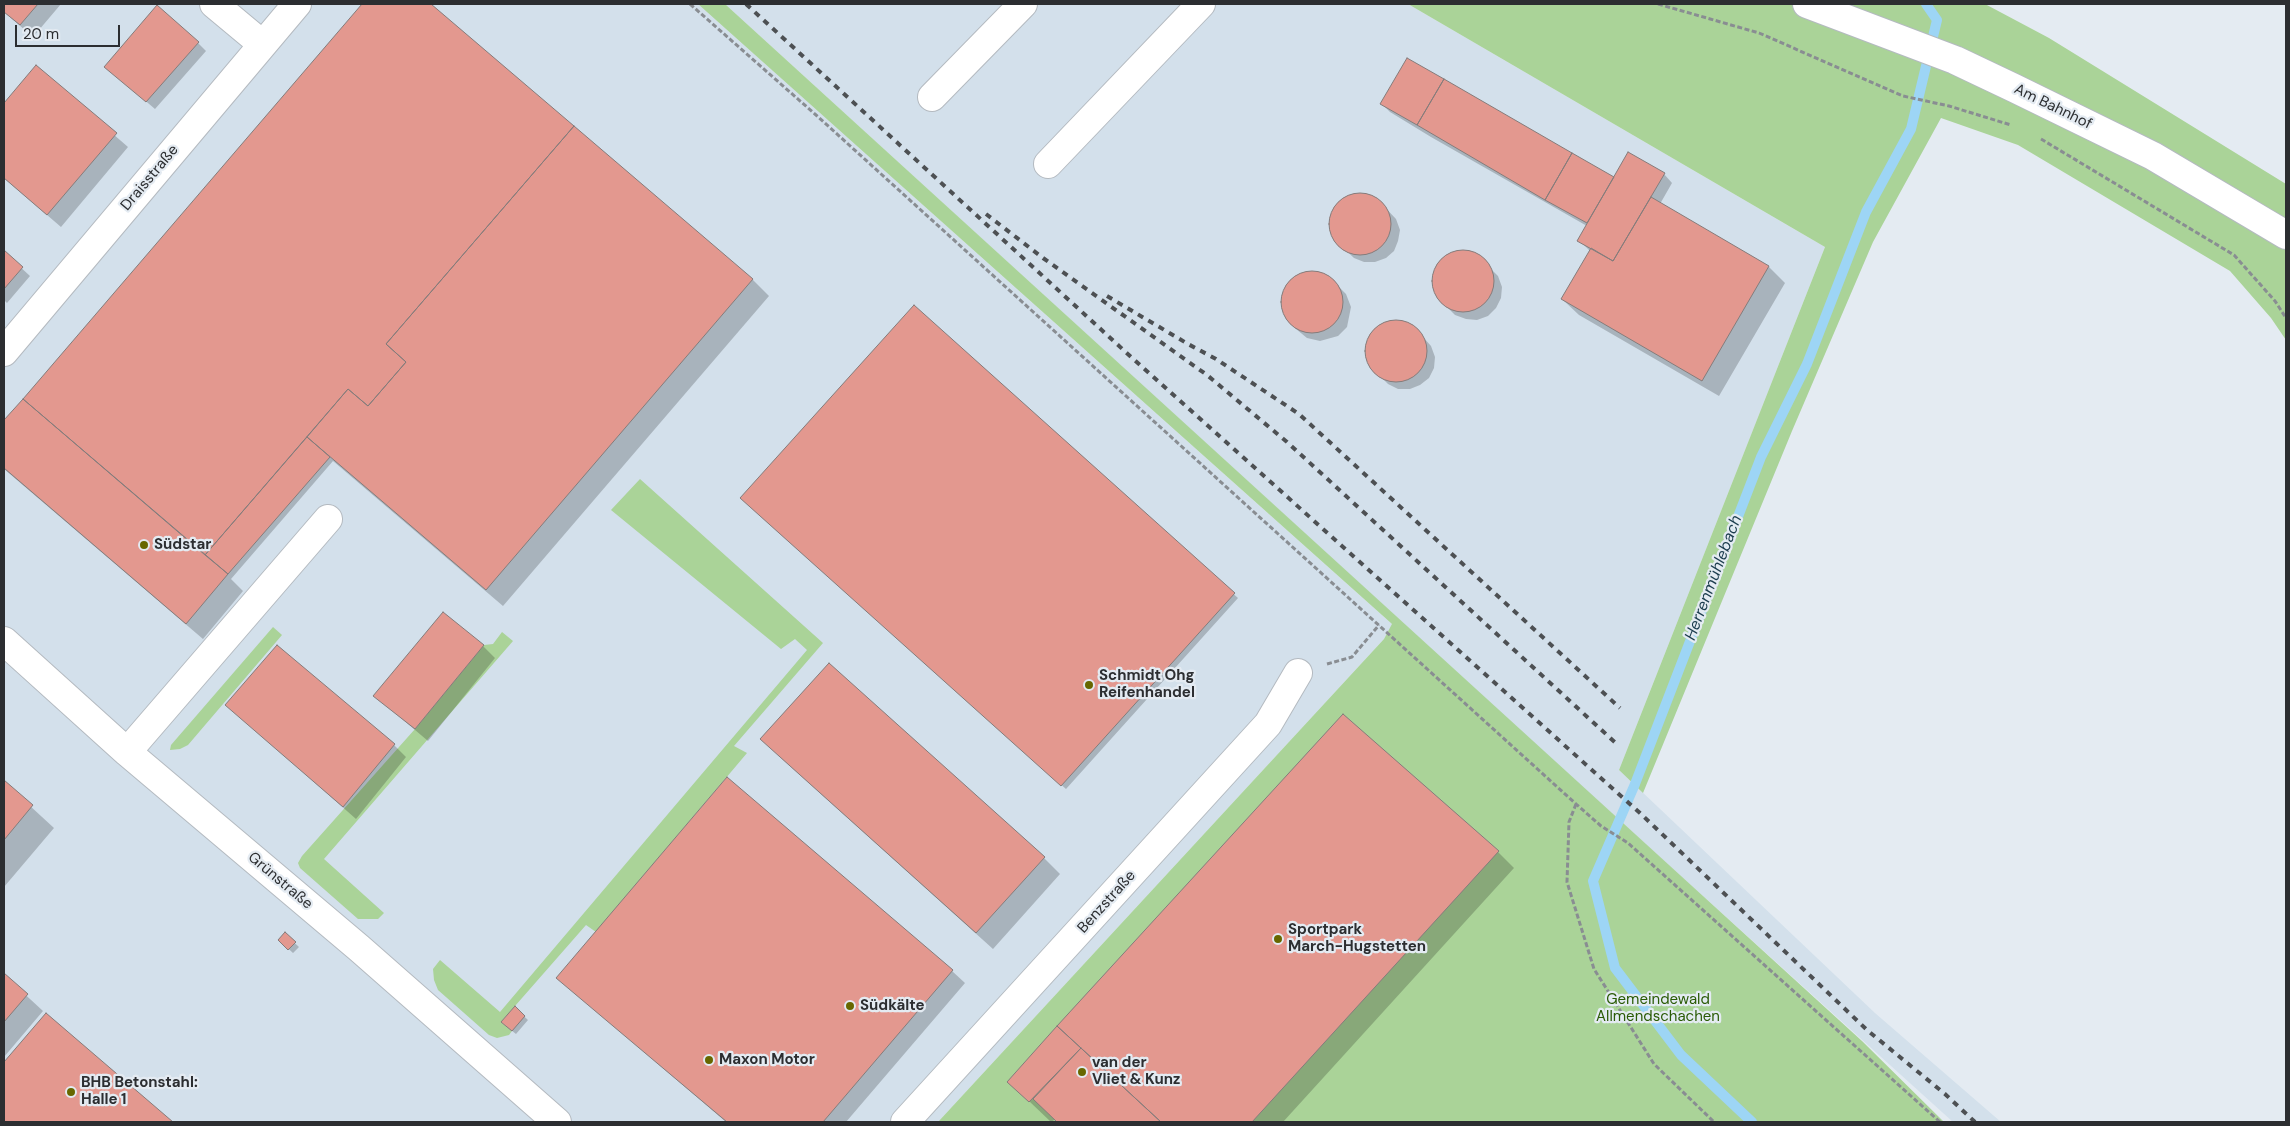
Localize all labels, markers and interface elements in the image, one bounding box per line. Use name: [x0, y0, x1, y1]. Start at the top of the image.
scale bar: [18, 15, 122, 47]
text: 20 m: [23, 24, 59, 44]
street label: Am Bahnhof: [2011, 80, 2095, 134]
street label: Draisstraße: [117, 142, 183, 214]
water label: Herrenmühlebach: [1681, 513, 1747, 643]
place label: Südstar: [154, 536, 211, 554]
marker: Südstar: [138, 539, 150, 551]
place label: Schmidt Ohg Reifenhandel: [1099, 667, 1195, 702]
marker: Schmidt Ohg Reifenhandel: [1083, 679, 1095, 691]
street label: Grünstraße: [244, 849, 316, 913]
street label: Benzstraße: [1074, 867, 1140, 937]
place label: Sportpark March-Hugstetten: [1288, 921, 1426, 956]
marker: Sportpark March-Hugstetten: [1272, 933, 1284, 945]
park label: Gemeindewald Allmendschachen: [1596, 991, 1720, 1026]
place label: Südkälte: [860, 997, 925, 1015]
marker: Südkälte: [844, 1000, 856, 1012]
place label: Maxon Motor: [719, 1051, 815, 1069]
marker: Maxon Motor: [703, 1054, 715, 1066]
place label: van der Vliet & Kunz: [1092, 1054, 1180, 1089]
marker: van der Vliet & Kunz: [1076, 1066, 1088, 1078]
place label: BHB Betonstahl: Halle 1: [81, 1074, 198, 1109]
marker: BHB Betonstahl: Halle 1: [65, 1086, 77, 1098]

